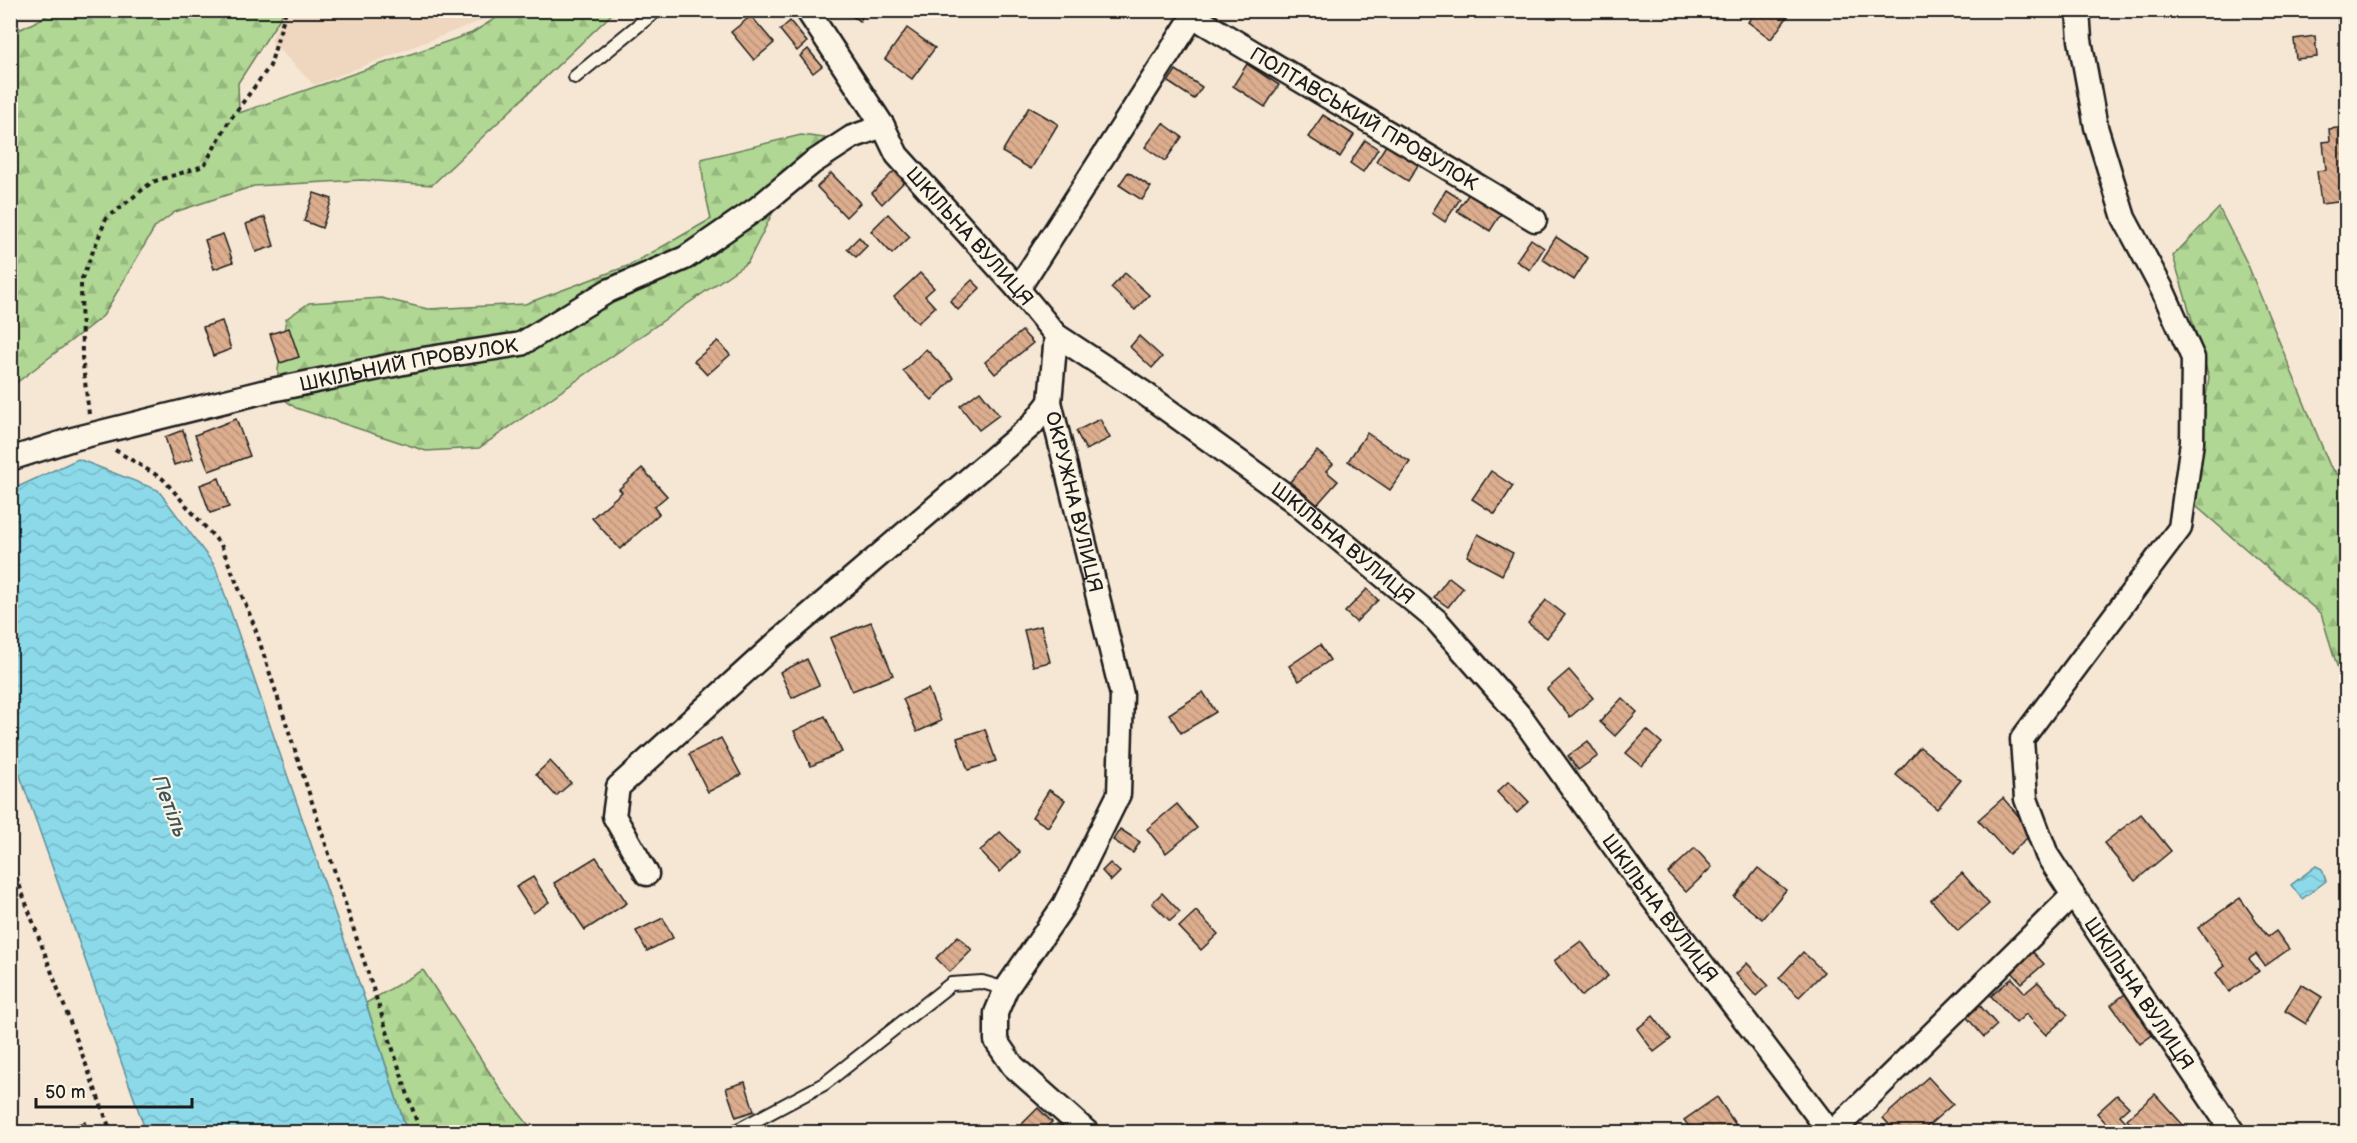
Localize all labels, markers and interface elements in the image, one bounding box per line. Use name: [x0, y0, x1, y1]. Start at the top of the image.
street label: ПОЛТАВСЬКИЙ ПРОВУЛОК: [1246, 42, 1482, 196]
street label: ШКІЛЬНА ВУЛИЦЯ: [901, 162, 1038, 311]
street label: ШКІЛЬНИЙ ПРОВУЛОК: [297, 334, 520, 397]
street label: ОКРУЖНА ВУЛИЦЯ: [1040, 409, 1107, 595]
street label: ШКІЛЬНА ВУЛИЦЯ: [1266, 478, 1419, 610]
water label: Петіль: [146, 771, 193, 841]
street label: ШКІЛЬНА ВУЛИЦЯ: [1596, 830, 1723, 987]
street label: ШКІЛЬНА ВУЛИЦЯ: [2079, 913, 2199, 1075]
scale bar: [36, 1071, 192, 1109]
text: 50 m: [45, 1082, 86, 1103]

